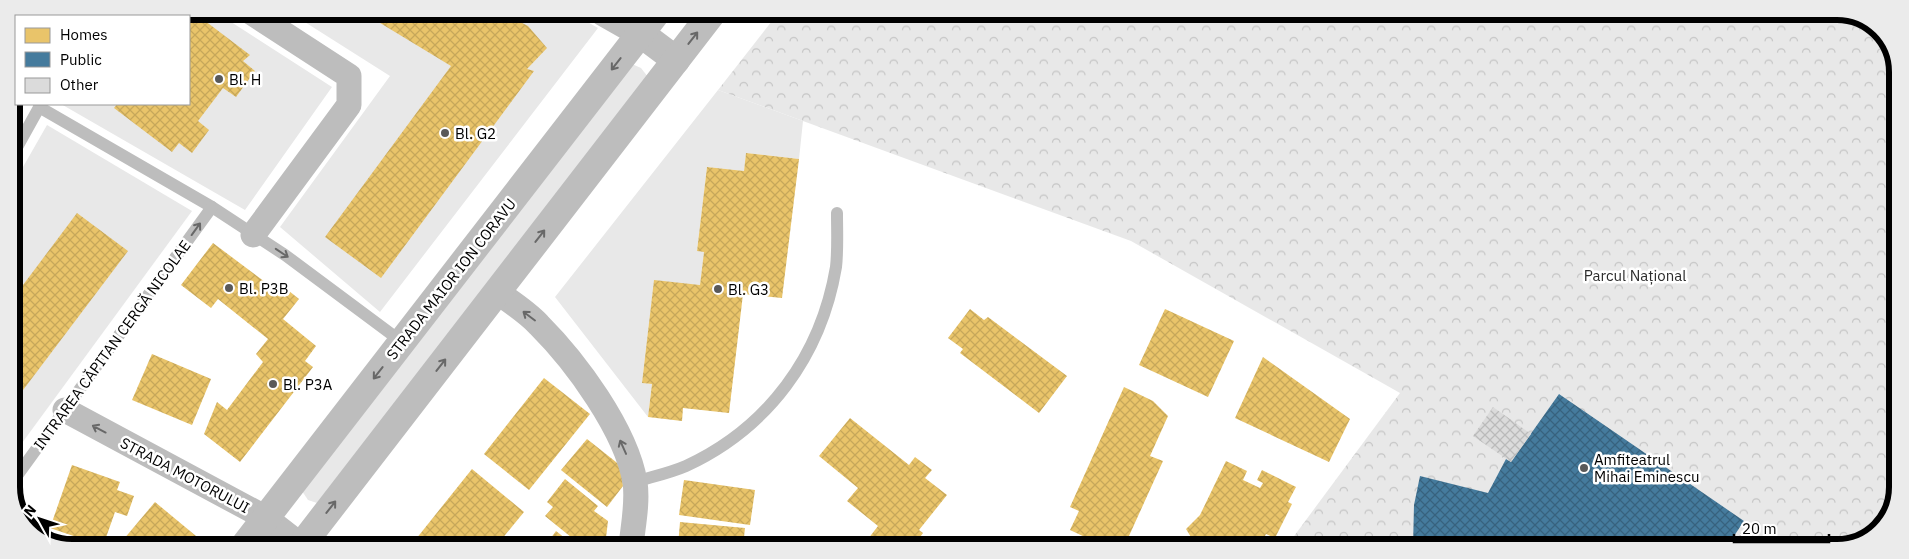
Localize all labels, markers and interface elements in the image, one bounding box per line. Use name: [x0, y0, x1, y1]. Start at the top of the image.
legend: [15, 15, 190, 105]
text: Homes: [60, 25, 108, 44]
one-way arrow: [687, 32, 698, 45]
text: Public: [60, 50, 102, 69]
one-way arrow: [611, 57, 622, 70]
place label: Bl. H: [229, 70, 261, 89]
marker: Bl. H: [213, 73, 225, 85]
text: Other: [60, 75, 99, 94]
place label: Bl. G2: [455, 124, 496, 143]
marker: Bl. G2: [439, 127, 451, 139]
street label: STRADA MAIOR ION CORAVU: [382, 195, 520, 363]
one-way arrow: [191, 222, 201, 236]
one-way arrow: [535, 230, 546, 243]
street label: INTRAREA CĂPITAN CERGĂ NICOLAE: [29, 236, 195, 454]
one-way arrow: [275, 248, 289, 259]
park label: Parcul Național: [1584, 266, 1686, 285]
place label: Bl. P3B: [239, 279, 289, 298]
place label: Bl. G3: [728, 280, 769, 299]
marker: Bl. P3B: [223, 282, 235, 294]
marker: Bl. G3: [712, 283, 724, 295]
one-way arrow: [523, 311, 536, 322]
one-way arrow: [436, 358, 446, 372]
one-way arrow: [373, 366, 383, 380]
place label: Bl. P3A: [283, 375, 333, 394]
marker: Bl. P3A: [267, 378, 279, 390]
one-way arrow: [92, 424, 107, 434]
street label: STRADA MOTORULUI: [117, 433, 253, 517]
one-way arrow: [617, 440, 627, 455]
place label: Amfiteatrul Mihai Eminescu: [1594, 450, 1699, 486]
marker: Amfiteatrul Mihai Eminescu: [1578, 462, 1590, 474]
north arrow: [15, 494, 65, 544]
one-way arrow: [326, 500, 336, 514]
text: N: [20, 501, 40, 520]
scale bar: [1734, 512, 1829, 544]
text: 20 m: [1742, 519, 1777, 538]

